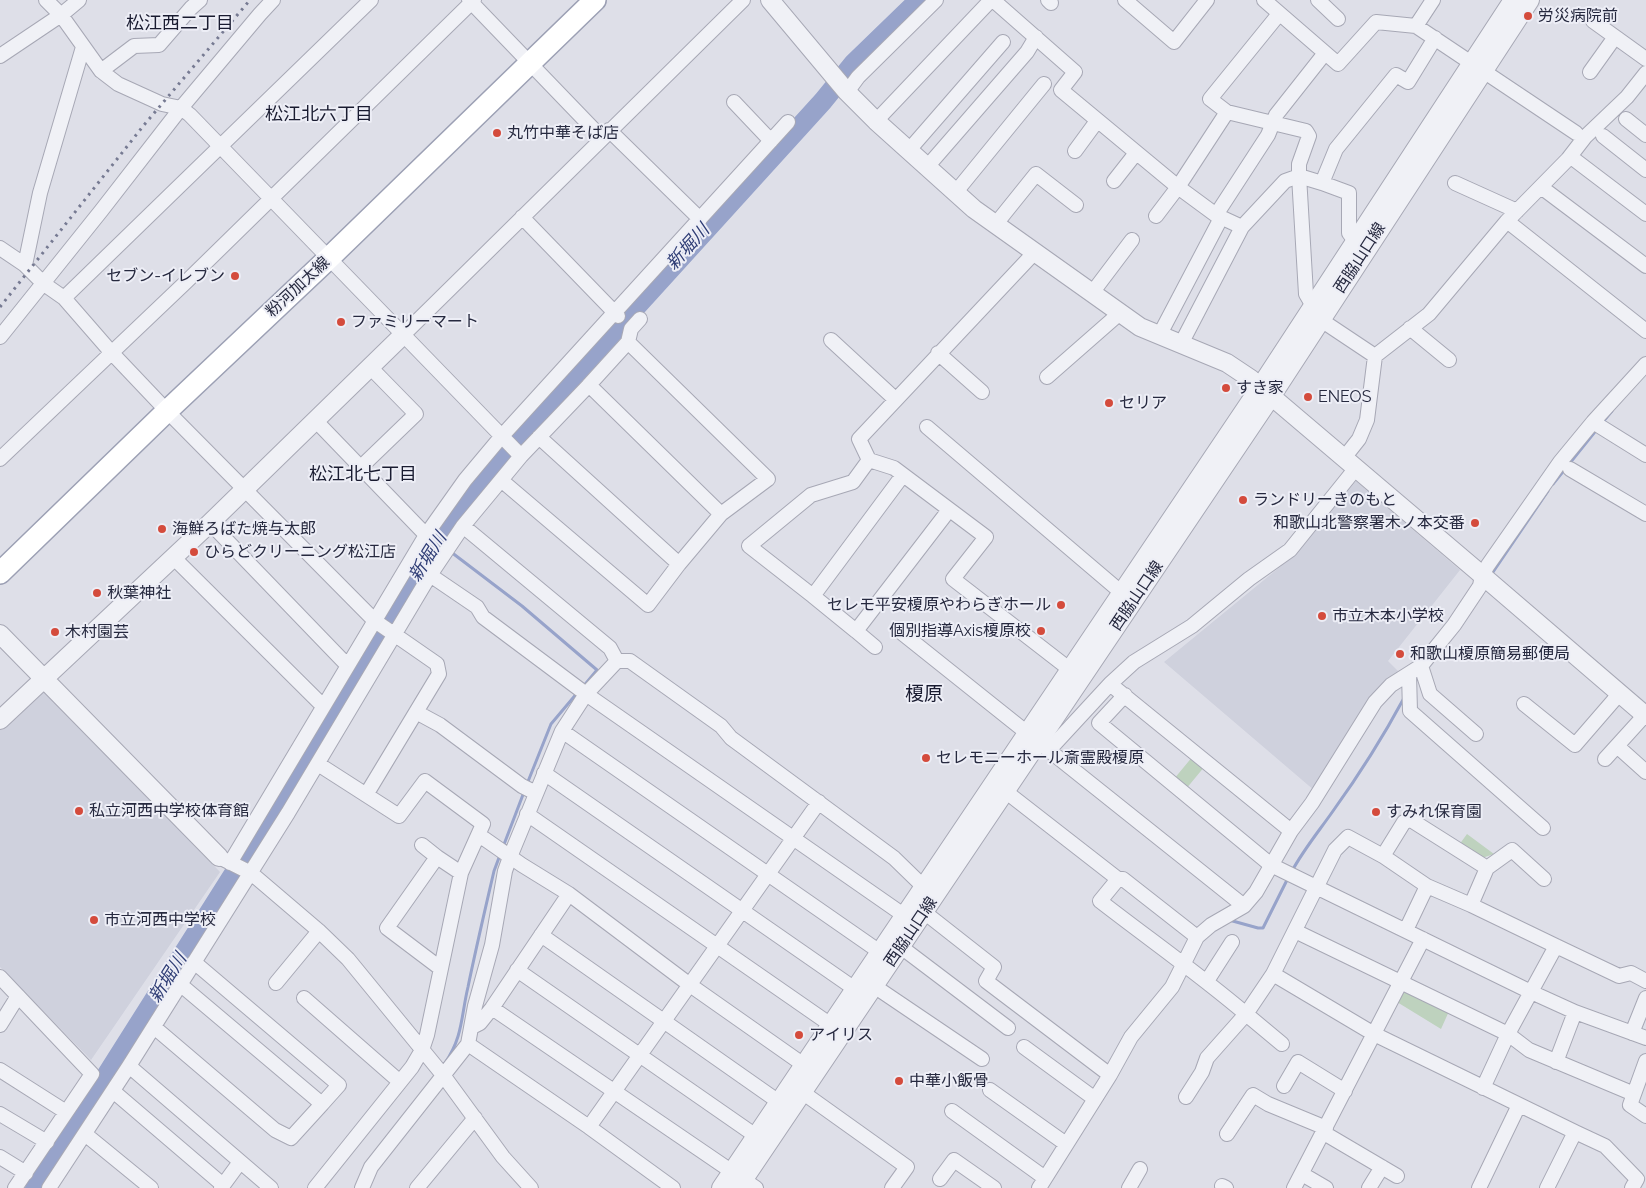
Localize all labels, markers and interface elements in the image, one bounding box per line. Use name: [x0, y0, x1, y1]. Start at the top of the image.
place label: 労災病院前: [1538, 6, 1618, 26]
marker: 労災病院前: [1522, 10, 1534, 22]
district label: 松江西二丁目: [126, 13, 234, 35]
district label: 松江北六丁目: [265, 104, 373, 126]
place label: 丸竹中華そば店: [507, 123, 619, 143]
marker: 丸竹中華そば店: [491, 127, 503, 139]
street label: 西脇山口線: [1330, 219, 1390, 297]
water label: 新堀川: [662, 220, 714, 274]
street label: 粉河加太線: [262, 253, 334, 321]
place label: セブン-イレブン: [106, 266, 225, 286]
marker: セブン-イレブン: [229, 270, 241, 282]
place label: ファミリーマート: [351, 312, 479, 332]
marker: ファミリーマート: [335, 316, 347, 328]
place label: すき家: [1236, 378, 1284, 398]
marker: すき家: [1220, 382, 1232, 394]
place label: ENEOS: [1318, 387, 1371, 407]
marker: ENEOS: [1302, 391, 1314, 403]
place label: セリア: [1119, 393, 1167, 413]
marker: セリア: [1103, 397, 1115, 409]
district label: 松江北七丁目: [309, 464, 417, 486]
place label: ランドリーきのもと: [1253, 490, 1397, 510]
marker: ランドリーきのもと: [1237, 494, 1249, 506]
place label: 和歌山北警察署木ノ本交番: [1273, 513, 1465, 533]
marker: 和歌山北警察署木ノ本交番: [1469, 517, 1481, 529]
place label: 海鮮ろばた焼与太郎: [172, 519, 316, 539]
marker: 海鮮ろばた焼与太郎: [156, 523, 168, 535]
water label: 新堀川: [405, 528, 451, 586]
place label: ひらどクリーニング松江店: [204, 542, 396, 562]
marker: ひらどクリーニング松江店: [188, 546, 200, 558]
street label: 西脇山口線: [1107, 557, 1167, 635]
place label: 秋葉神社: [107, 583, 171, 603]
marker: 秋葉神社: [91, 587, 103, 599]
place label: セレモ平安榎原やわらぎホール: [827, 595, 1051, 615]
marker: セレモ平安榎原やわらぎホール: [1055, 599, 1067, 611]
place label: 市立木本小学校: [1332, 606, 1444, 626]
marker: 市立木本小学校: [1316, 610, 1328, 622]
place label: 個別指導Axis榎原校: [889, 621, 1031, 641]
place label: 木村園芸: [65, 622, 129, 642]
marker: 個別指導Axis榎原校: [1035, 625, 1047, 637]
marker: 木村園芸: [49, 626, 61, 638]
place label: 和歌山榎原簡易郵便局: [1410, 644, 1570, 664]
marker: 和歌山榎原簡易郵便局: [1394, 648, 1406, 660]
district label: 榎原: [905, 683, 943, 705]
place label: セレモニーホール斎霊殿榎原: [936, 748, 1144, 768]
marker: セレモニーホール斎霊殿榎原: [920, 752, 932, 764]
place label: 私立河西中学校体育館: [89, 801, 249, 821]
place label: すみれ保育園: [1386, 802, 1482, 822]
marker: 私立河西中学校体育館: [73, 805, 85, 817]
marker: すみれ保育園: [1370, 806, 1382, 818]
street label: 西脇山口線: [881, 893, 941, 971]
place label: 市立河西中学校: [104, 910, 216, 930]
marker: 市立河西中学校: [88, 914, 100, 926]
water label: 新堀川: [145, 949, 191, 1007]
place label: アイリス: [809, 1025, 873, 1045]
marker: アイリス: [793, 1029, 805, 1041]
place label: 中華小飯骨: [909, 1071, 989, 1091]
marker: 中華小飯骨: [893, 1075, 905, 1087]

